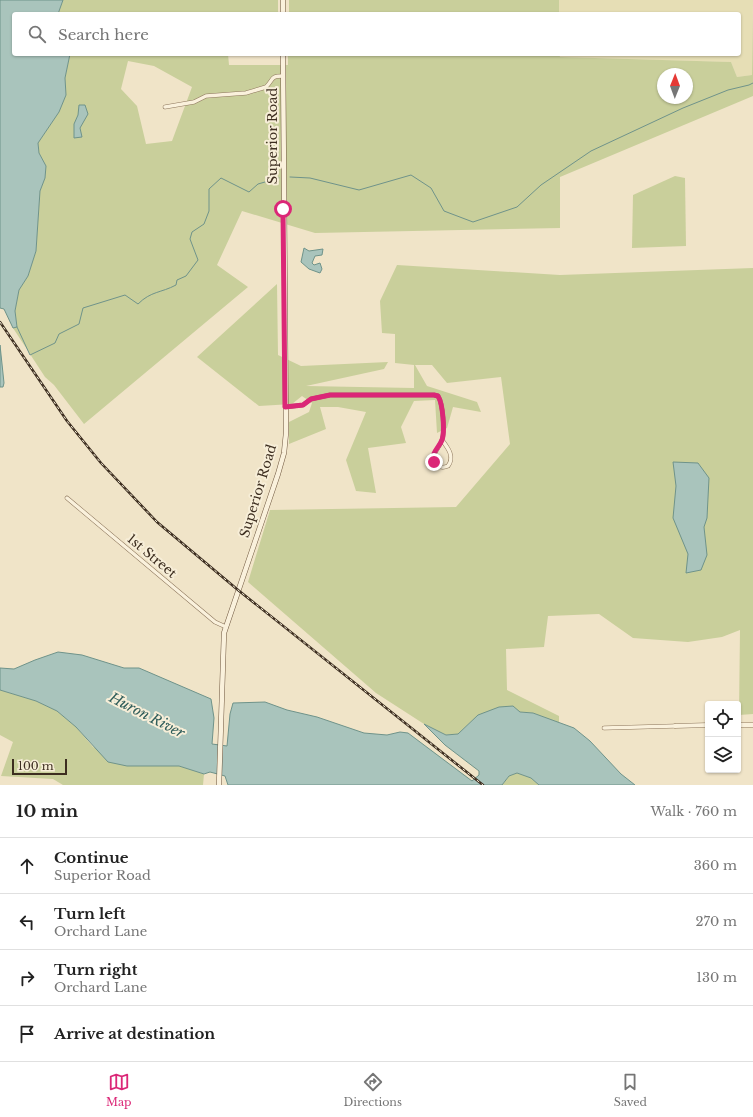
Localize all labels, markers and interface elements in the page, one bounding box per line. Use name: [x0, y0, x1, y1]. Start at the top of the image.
search box: [12, 12, 741, 56]
icon: search: [26, 23, 48, 45]
text: Search here: [58, 25, 149, 44]
north arrow: [657, 68, 693, 104]
street label: Superior Road: [264, 87, 281, 184]
route start: [274, 200, 292, 218]
street label: Superior Road: [236, 442, 280, 540]
route end: [425, 453, 443, 471]
street label: 1st Street: [124, 530, 180, 582]
water label: Huron River: [105, 688, 188, 742]
map controls: [705, 701, 741, 773]
button: locate: [705, 701, 741, 737]
button: layers: [705, 737, 741, 773]
scale bar: [12, 757, 67, 776]
text: 100 m: [18, 759, 54, 773]
text: 10 min: [16, 801, 78, 822]
text: Walk · 760 m: [651, 803, 737, 820]
text: Continue: [54, 848, 129, 867]
icon: ahead: [16, 855, 38, 877]
text: 360 m: [694, 857, 737, 874]
text: Superior Road: [54, 867, 151, 884]
text: Turn left: [54, 904, 125, 923]
icon: left: [16, 911, 38, 933]
text: 270 m: [696, 913, 737, 930]
text: Orchard Lane: [54, 923, 147, 940]
text: Turn right: [54, 960, 137, 979]
icon: right: [16, 967, 38, 989]
text: 130 m: [696, 969, 737, 986]
text: Orchard Lane: [54, 979, 147, 996]
icon: arrive: [16, 1023, 38, 1045]
text: Arrive at destination: [54, 1024, 215, 1043]
tab: Map: [106, 1071, 132, 1109]
tab: Directions: [343, 1071, 402, 1109]
tab: Saved: [614, 1071, 647, 1109]

